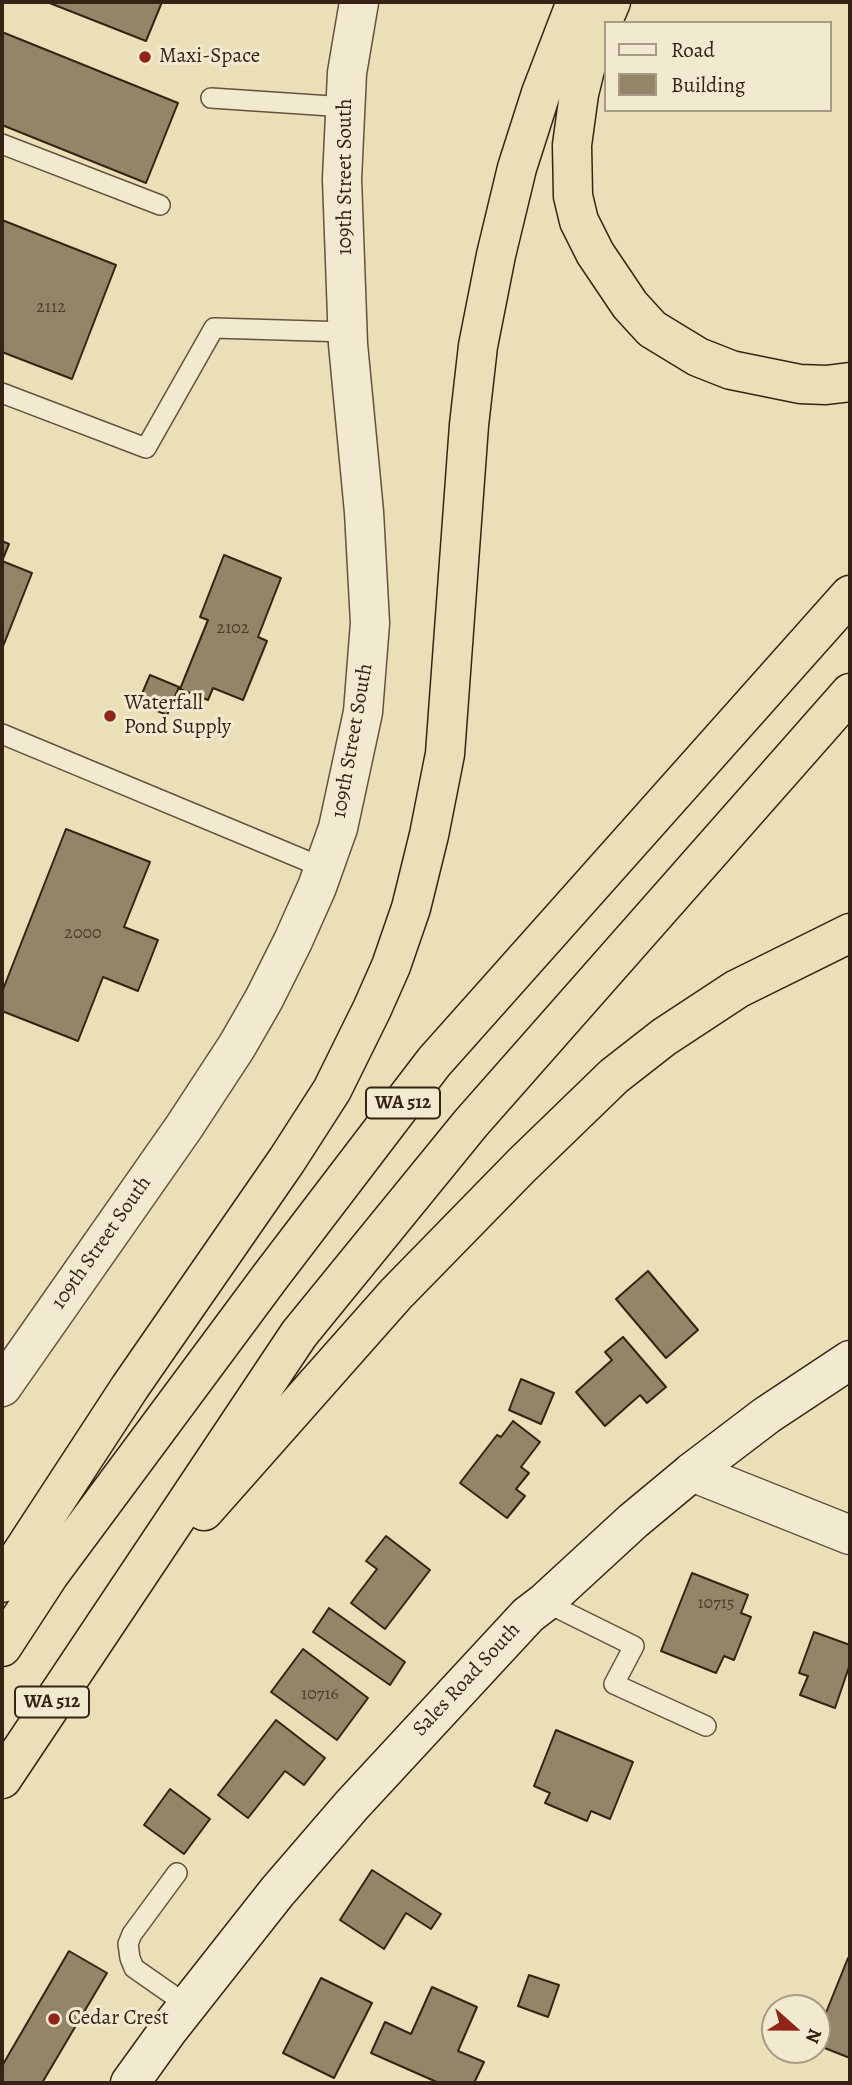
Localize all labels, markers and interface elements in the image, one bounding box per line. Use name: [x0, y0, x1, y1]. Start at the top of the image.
legend: [604, 21, 831, 112]
text: Road: [671, 36, 715, 64]
place label: Maxi-Space: [159, 44, 260, 70]
marker: Maxi-Space: [137, 49, 153, 65]
text: Building: [671, 71, 745, 99]
street label: 109th Street South: [333, 99, 359, 255]
house number: 2112: [36, 297, 66, 319]
house number: 2102: [217, 618, 249, 640]
street label: 109th Street South: [327, 662, 379, 820]
place label: Waterfall Pond Supply: [124, 691, 231, 741]
marker: Waterfall Pond Supply: [102, 708, 118, 724]
house number: 2000: [64, 923, 102, 945]
road number: WA 512: [366, 1088, 440, 1119]
street label: 109th Street South: [47, 1172, 157, 1314]
house number: 10715: [697, 1593, 735, 1615]
street label: Sales Road South: [408, 1618, 526, 1742]
house number: 10716: [301, 1684, 339, 1706]
road number: WA 512: [15, 1686, 89, 1718]
north arrow: [761, 1994, 831, 2064]
place label: Cedar Crest: [68, 2006, 169, 2032]
marker: Cedar Crest: [46, 2011, 62, 2027]
text: N: [799, 2025, 828, 2047]

